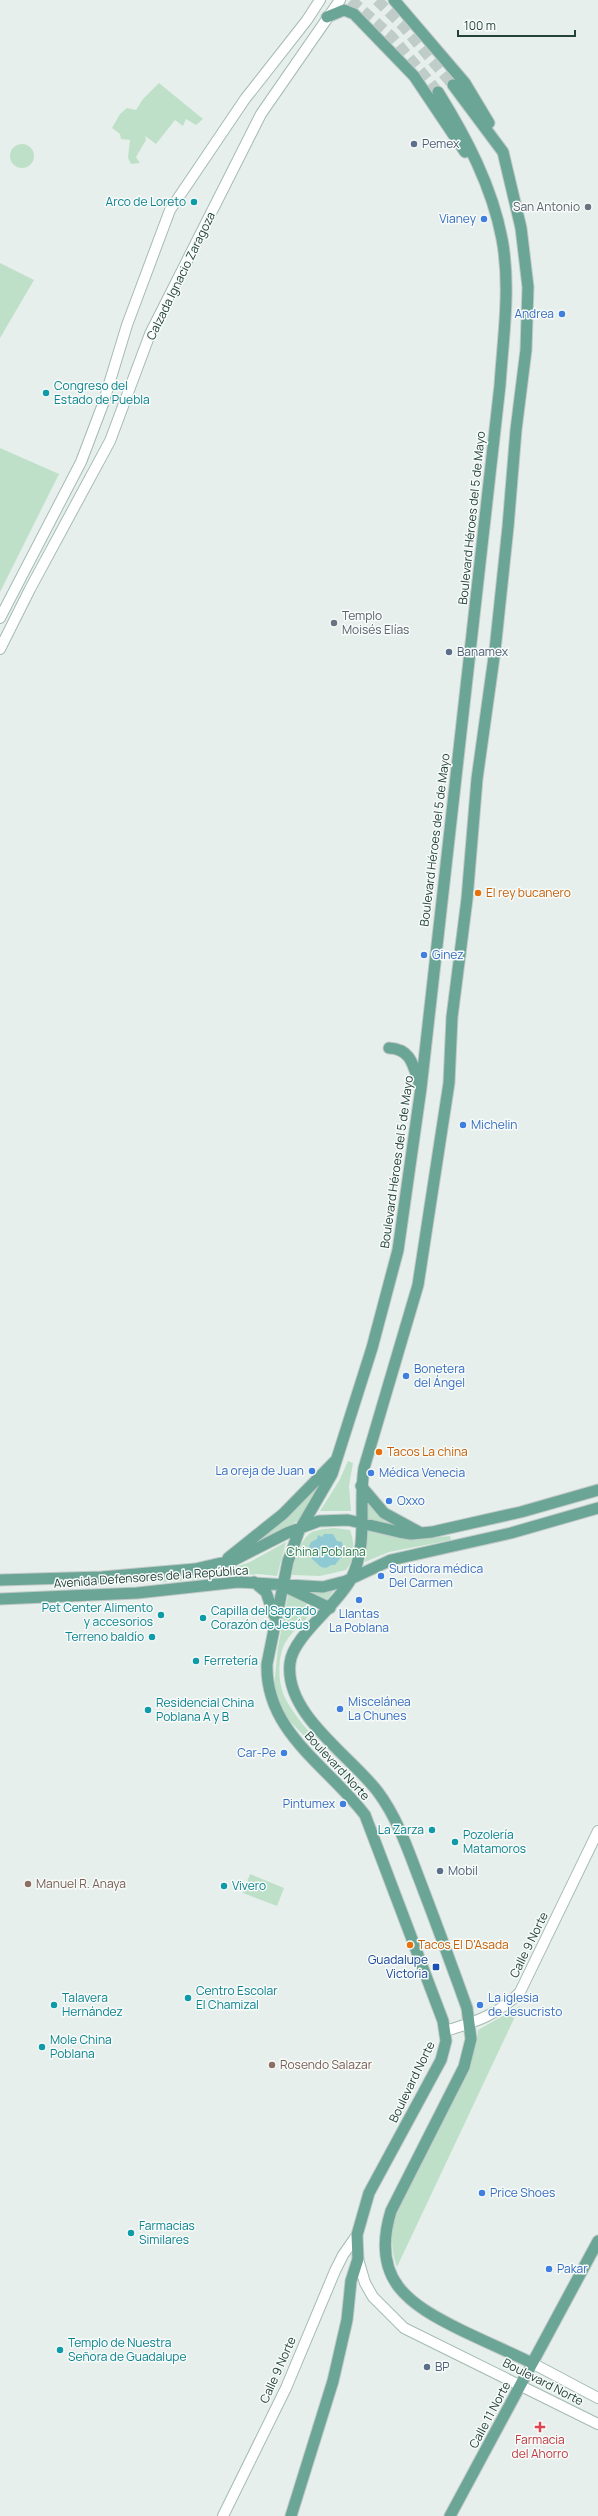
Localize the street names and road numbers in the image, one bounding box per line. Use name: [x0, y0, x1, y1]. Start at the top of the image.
street label: Calzada Ignacio Zaragoza: [142, 209, 219, 343]
street label: Boulevard Héroes del 5 de Mayo: [454, 430, 489, 606]
street label: Boulevard Héroes del 5 de Mayo: [415, 752, 454, 927]
street label: Boulevard Héroes del 5 de Mayo: [376, 1074, 417, 1249]
street label: Avenida Defensores de la República: [53, 1561, 249, 1592]
street label: Boulevard Norte: [301, 1727, 374, 1804]
street label: Calle 9 Norte: [505, 1909, 552, 1981]
street label: Boulevard Norte: [385, 2038, 439, 2125]
street label: Calle 9 Norte: [255, 2334, 300, 2406]
street label: Boulevard Norte: [500, 2354, 587, 2409]
street label: Calle 11 Norte: [465, 2378, 514, 2451]

